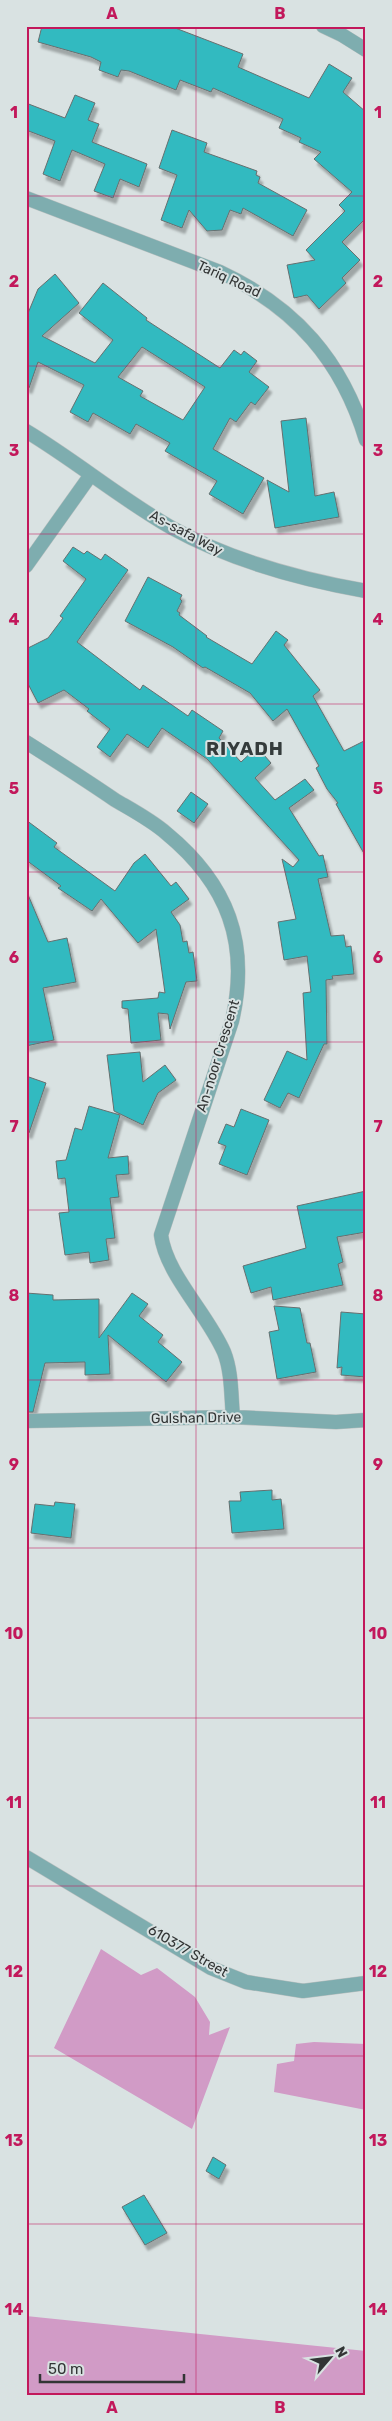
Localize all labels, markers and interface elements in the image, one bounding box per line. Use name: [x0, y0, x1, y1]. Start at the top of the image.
text: A: [106, 4, 118, 23]
text: B: [274, 4, 286, 23]
text: 1: [10, 103, 18, 122]
text: 1: [374, 103, 382, 122]
street label: Tariq Road: [195, 257, 263, 301]
text: 2: [9, 272, 19, 291]
text: 2: [373, 272, 383, 291]
text: 3: [9, 441, 19, 460]
text: 3: [373, 441, 383, 460]
street label: As-safa Way: [147, 507, 226, 559]
text: 4: [9, 610, 20, 629]
text: 4: [373, 610, 384, 629]
district label: RIYADH: [206, 737, 284, 760]
text: 5: [9, 779, 19, 798]
text: 5: [373, 779, 383, 798]
text: 6: [9, 948, 19, 967]
text: 6: [373, 948, 383, 967]
street label: An-noor Crescent: [193, 997, 243, 1114]
text: 7: [9, 1117, 19, 1136]
text: 7: [373, 1117, 383, 1136]
text: 8: [9, 1286, 20, 1305]
text: 8: [373, 1286, 384, 1305]
street label: Gulshan Drive: [151, 1409, 241, 1427]
text: 9: [9, 1455, 19, 1474]
text: 9: [373, 1455, 383, 1474]
text: 10: [5, 1624, 24, 1643]
text: 10: [369, 1624, 388, 1643]
text: 11: [6, 1793, 22, 1812]
text: 11: [370, 1793, 386, 1812]
street label: 610377 Street: [145, 1921, 232, 1981]
text: 12: [5, 1962, 23, 1981]
text: 12: [369, 1962, 387, 1981]
text: 13: [5, 2131, 23, 2150]
text: 13: [369, 2131, 387, 2150]
text: 14: [5, 2300, 24, 2319]
text: 14: [369, 2300, 388, 2319]
north arrow: [304, 2334, 354, 2384]
text: N: [331, 2344, 351, 2361]
scale bar: [40, 2351, 184, 2383]
text: 50 m: [48, 2360, 83, 2378]
text: A: [106, 2398, 118, 2417]
text: B: [274, 2398, 286, 2417]

